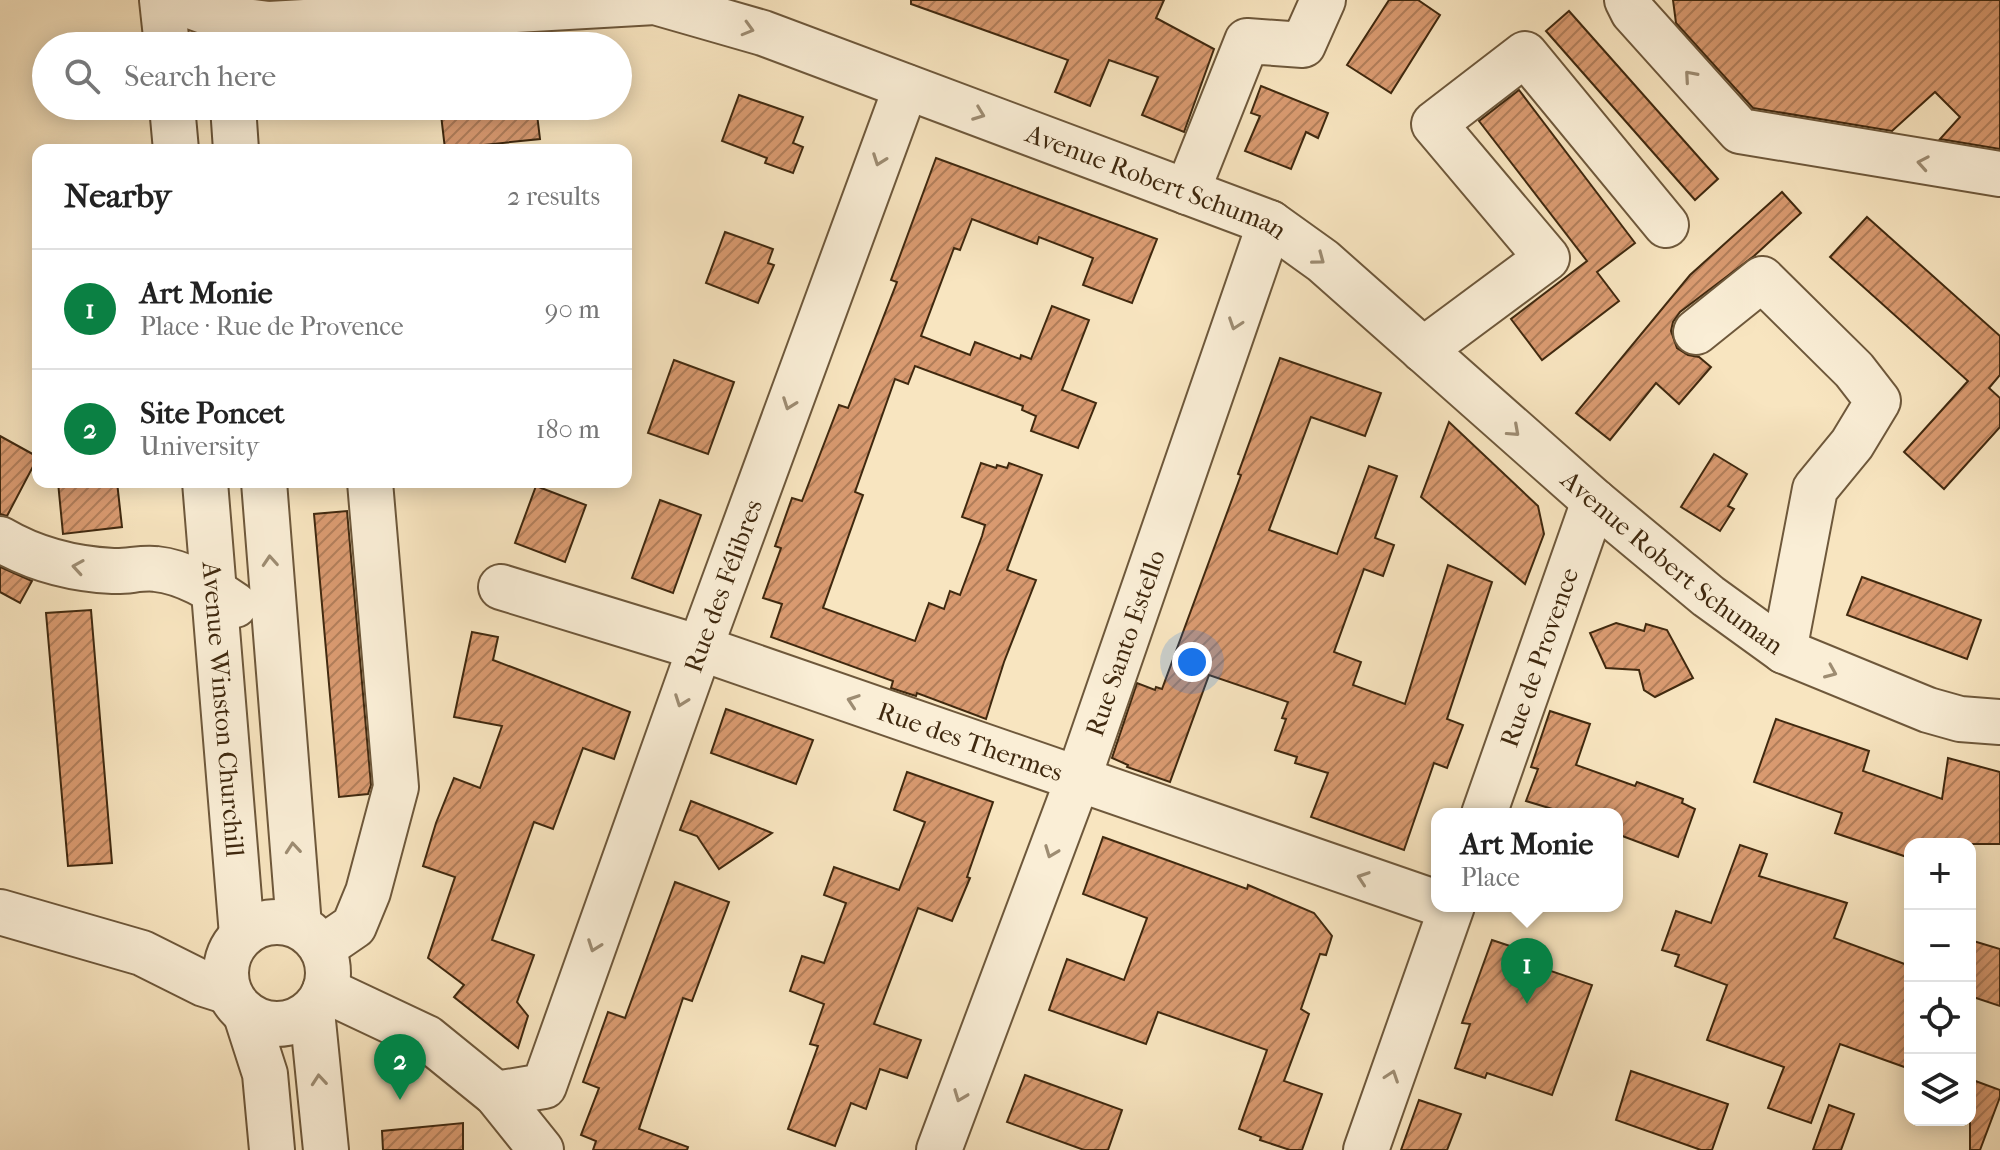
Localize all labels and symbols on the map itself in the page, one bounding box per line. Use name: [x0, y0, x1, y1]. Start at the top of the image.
one-way arrow: [740, 19, 754, 36]
one-way arrow: [1686, 70, 1700, 85]
one-way arrow: [971, 104, 985, 121]
street label: Avenue Robert Schuman: [1021, 117, 1293, 246]
one-way arrow: [872, 152, 889, 166]
one-way arrow: [1916, 155, 1930, 172]
one-way arrow: [1310, 250, 1325, 264]
one-way arrow: [1228, 316, 1245, 330]
one-way arrow: [783, 396, 799, 410]
one-way arrow: [1505, 421, 1520, 436]
street label: Avenue Robert Schuman: [1554, 463, 1790, 661]
street label: Rue des Félibres: [677, 495, 769, 676]
street label: Rue Santo Estello: [1078, 546, 1171, 740]
one-way arrow: [262, 554, 279, 567]
one-way arrow: [71, 559, 85, 576]
street label: Avenue Winston Churchill: [196, 560, 251, 858]
street label: Rue de Provence: [1493, 563, 1585, 751]
your location: [1172, 642, 1212, 682]
one-way arrow: [1823, 662, 1838, 678]
one-way arrow: [674, 693, 691, 707]
one-way arrow: [847, 695, 861, 711]
street label: Rue des Thermes: [873, 695, 1067, 788]
one-way arrow: [285, 842, 302, 855]
one-way arrow: [1044, 844, 1061, 858]
one-way arrow: [1357, 871, 1371, 887]
one-way arrow: [588, 938, 604, 952]
pin: 1: [1501, 938, 1553, 1004]
pin: 2: [374, 1034, 426, 1100]
one-way arrow: [1382, 1070, 1398, 1084]
one-way arrow: [310, 1073, 327, 1086]
one-way arrow: [953, 1088, 969, 1102]

